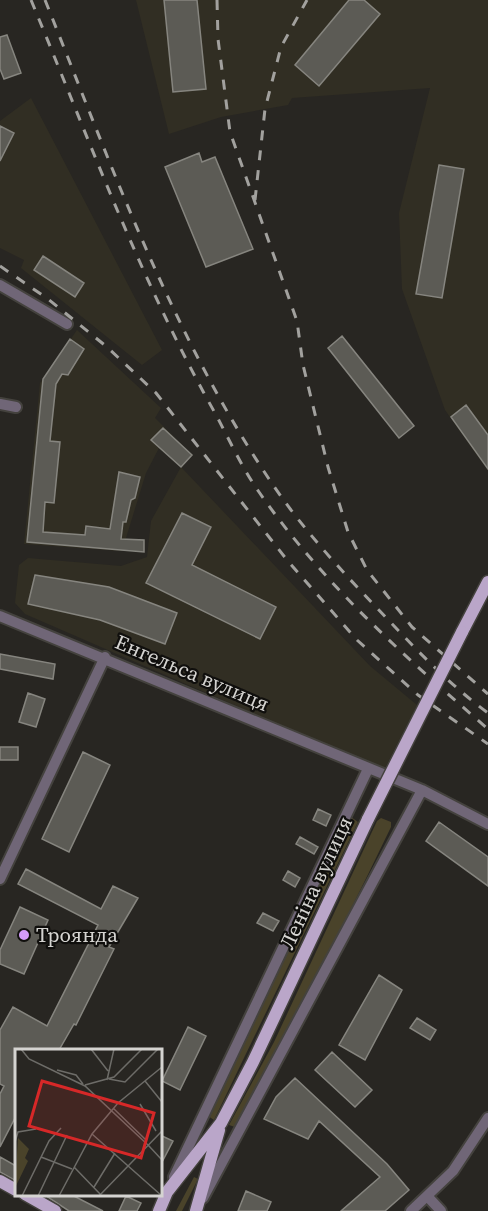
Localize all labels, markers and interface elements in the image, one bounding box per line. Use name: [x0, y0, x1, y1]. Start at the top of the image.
street label: Енгельса вулиця: [111, 627, 274, 718]
street label: Леніна вулиця: [272, 812, 359, 954]
place label: Троянда: [36, 920, 118, 949]
marker: Троянда: [17, 928, 31, 942]
inset map: [15, 1049, 162, 1196]

